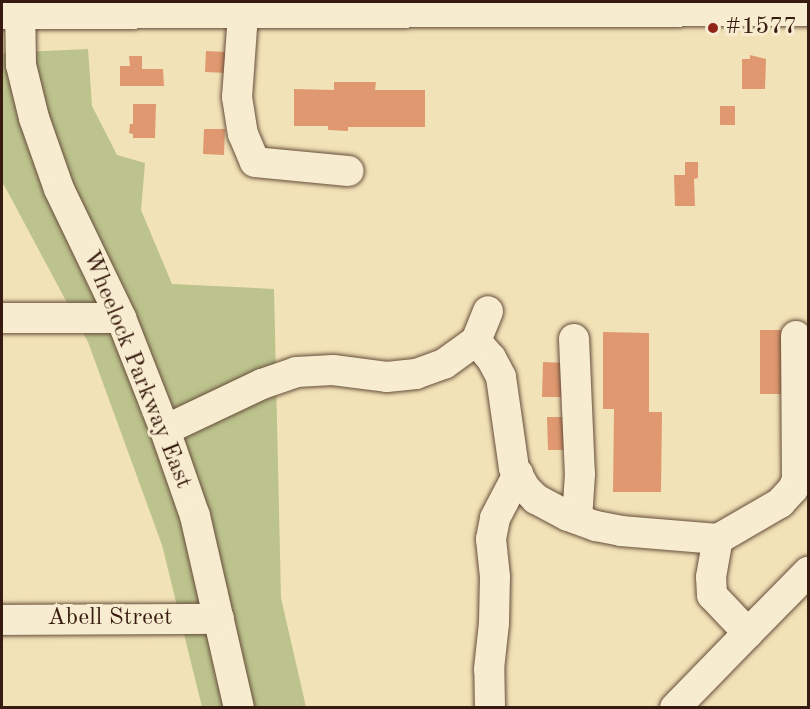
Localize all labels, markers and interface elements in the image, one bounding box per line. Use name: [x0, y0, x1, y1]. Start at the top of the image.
place label: #1577: [725, 14, 797, 42]
marker: #1577: [706, 21, 720, 35]
street label: Wheelock Parkway East: [75, 247, 197, 493]
street label: Abell Street: [48, 605, 172, 633]

